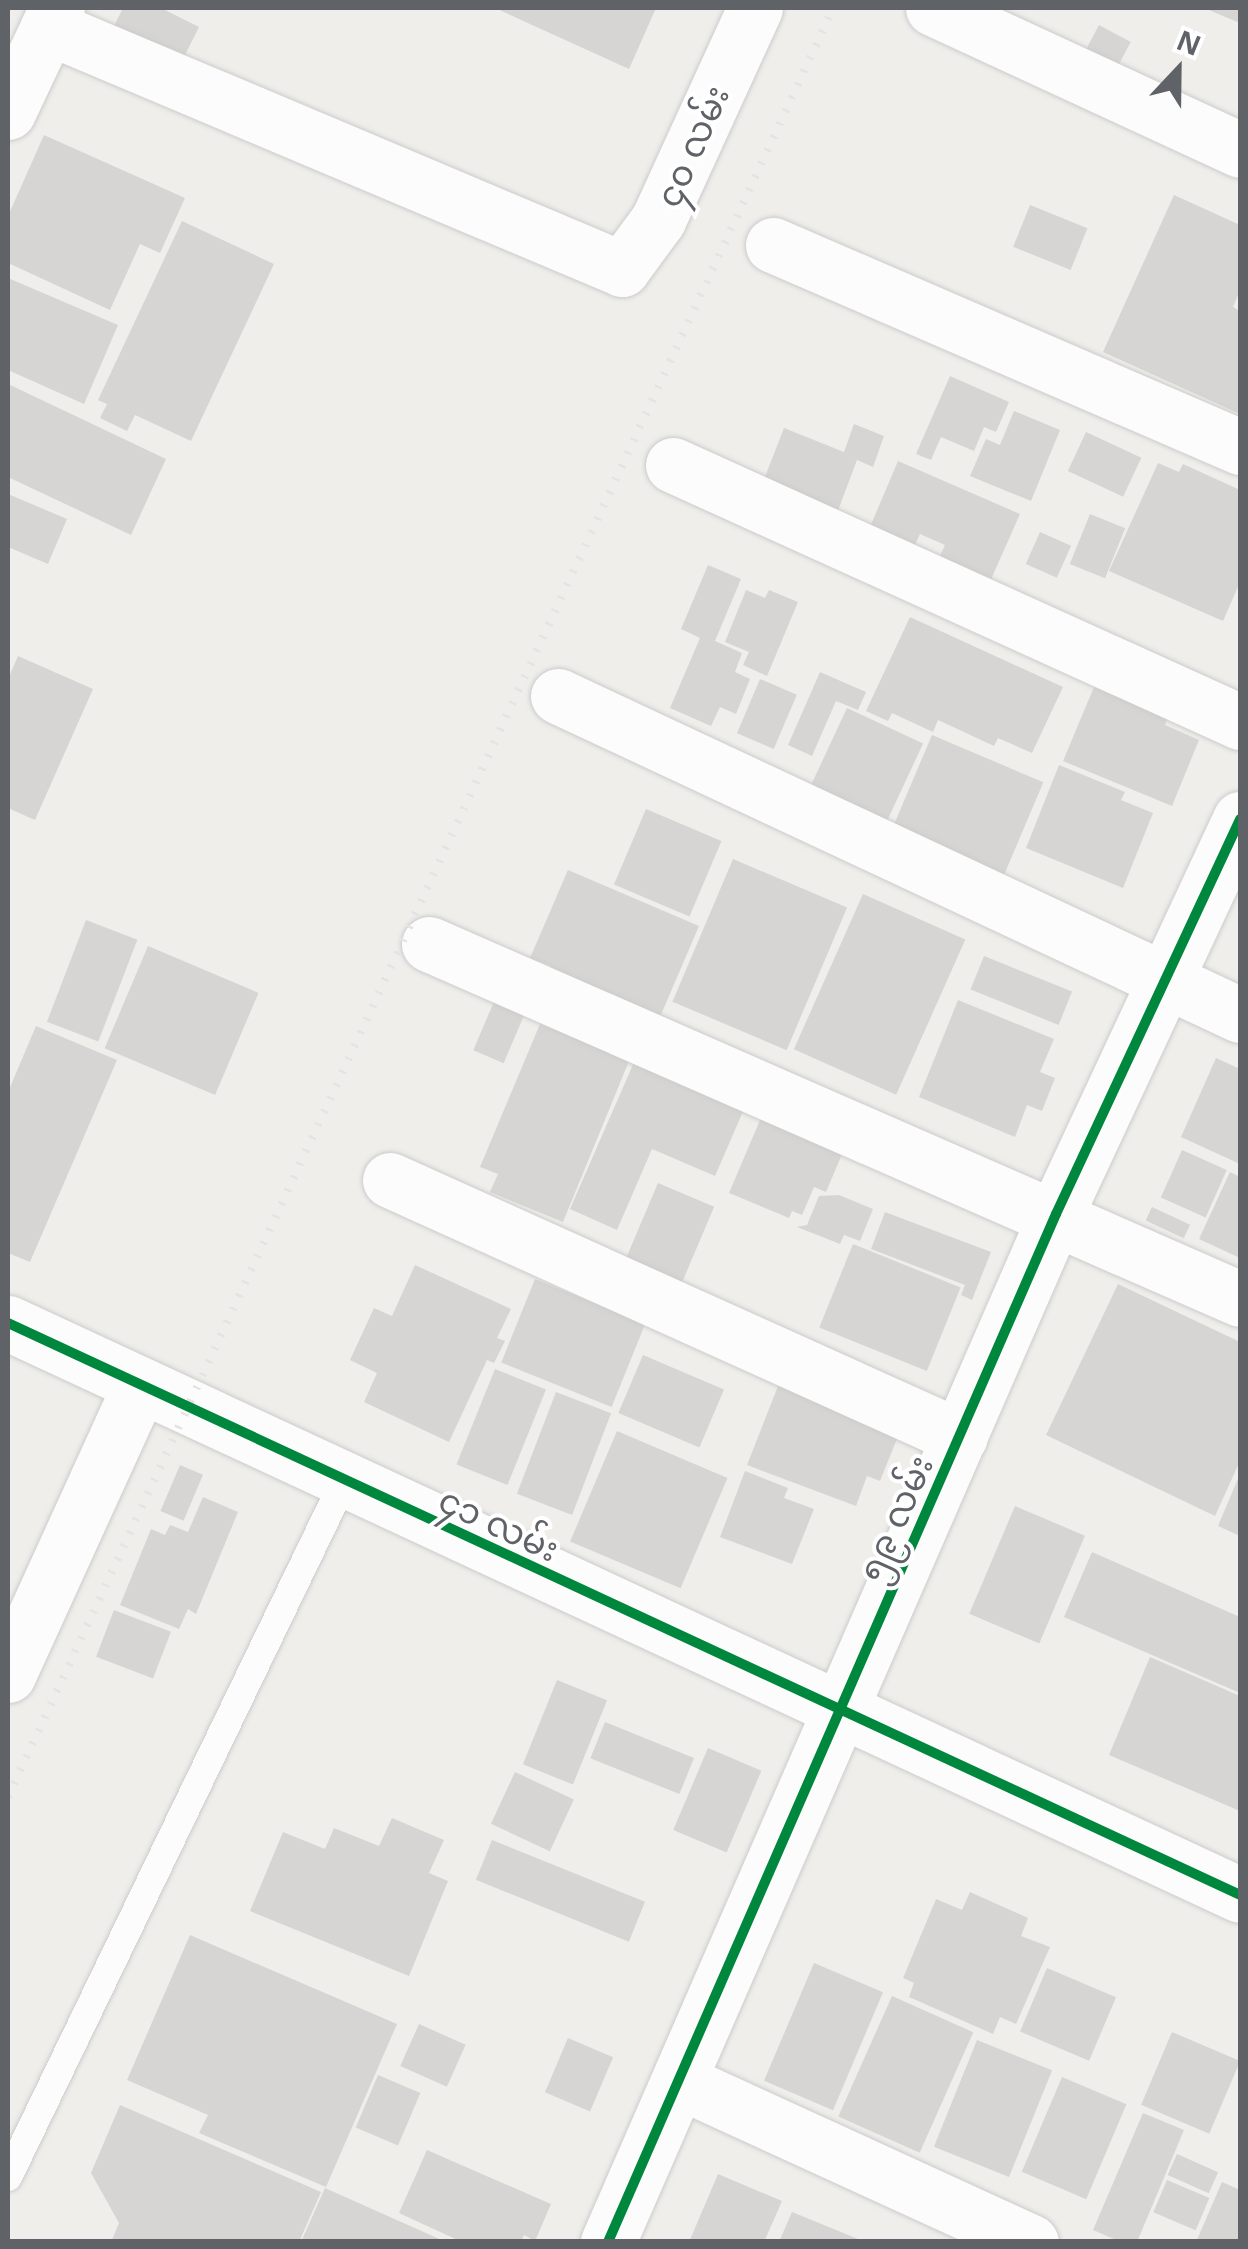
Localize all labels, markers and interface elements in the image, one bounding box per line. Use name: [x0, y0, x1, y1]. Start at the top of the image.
north arrow: [1128, 20, 1228, 120]
text: N: [1172, 20, 1207, 64]
street label: ၄၀ လမ်း: [647, 79, 737, 213]
street label: ၅၉ လမ်း: [849, 1449, 941, 1587]
street label: ၄၁ လမ်း: [432, 1478, 566, 1570]

